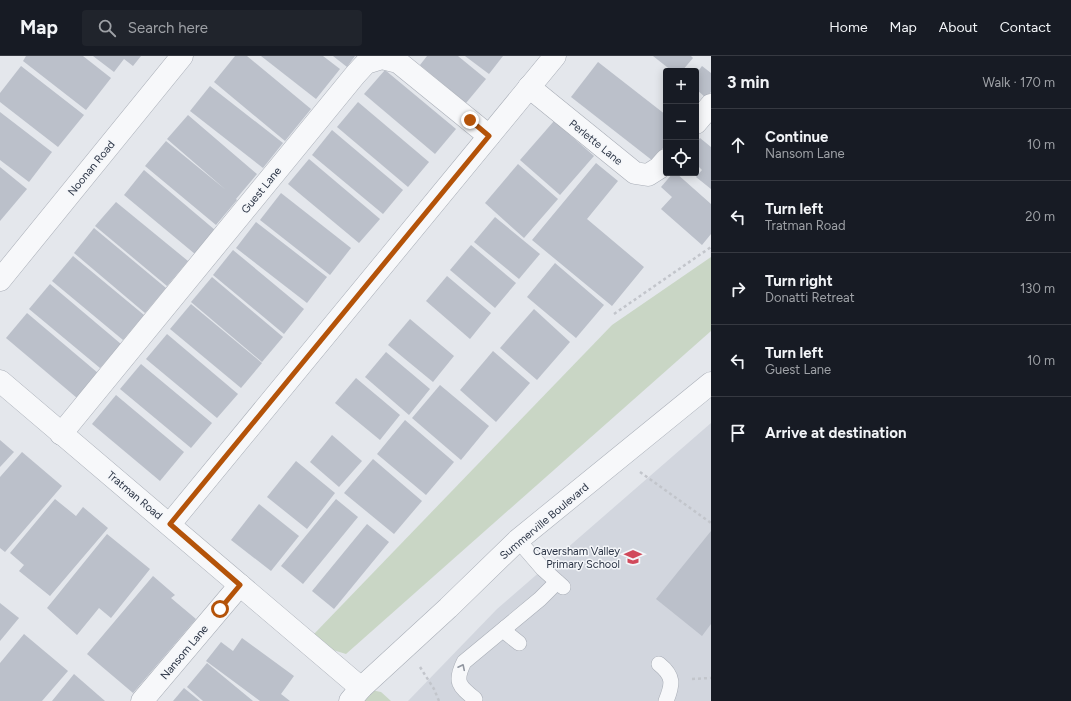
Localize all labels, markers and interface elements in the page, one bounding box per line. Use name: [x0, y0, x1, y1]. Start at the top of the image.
search box: [82, 10, 362, 46]
text: Map: [20, 16, 58, 39]
icon: search: [96, 17, 118, 39]
text: Search here: [128, 19, 208, 37]
text: Home: [829, 19, 868, 36]
text: Map: [890, 19, 917, 36]
text: About: [939, 19, 978, 36]
text: Contact: [1000, 19, 1051, 36]
map controls: [663, 68, 699, 176]
button: +: [663, 68, 699, 104]
text: 3 min: [727, 72, 769, 92]
text: Walk · 170 m: [983, 75, 1055, 90]
button: −: [663, 104, 699, 140]
route end: [461, 111, 479, 129]
street label: Perlette Lane: [566, 117, 625, 168]
text: Continue: [765, 128, 828, 146]
icon: ahead: [727, 134, 749, 156]
text: 10 m: [1027, 137, 1055, 152]
street label: Noonan Road: [65, 138, 118, 199]
button: locate: [663, 140, 699, 176]
text: Nansom Lane: [765, 146, 845, 161]
street label: Guest Lane: [239, 164, 284, 216]
text: Turn left: [765, 200, 823, 218]
icon: left: [727, 206, 749, 228]
text: 20 m: [1025, 209, 1055, 224]
text: Tratman Road: [765, 218, 846, 233]
text: Turn right: [765, 272, 833, 290]
icon: right: [727, 278, 749, 300]
text: 130 m: [1020, 281, 1055, 296]
text: Donatti Retreat: [765, 290, 855, 305]
text: Turn left: [765, 344, 823, 362]
icon: left: [727, 350, 749, 372]
text: 10 m: [1027, 353, 1055, 368]
text: Guest Lane: [765, 362, 831, 377]
icon: arrive: [727, 422, 749, 444]
text: Arrive at destination: [765, 424, 906, 442]
street label: Tratman Road: [104, 468, 165, 522]
street label: Summerville Boulevard: [497, 480, 591, 562]
place label: Caversham Valley Primary School: [533, 545, 620, 571]
school or university icon: Caversham Valley Primary School: [623, 547, 643, 567]
route start: [211, 600, 229, 618]
street label: Nansom Lane: [158, 622, 211, 682]
one-way arrow: [457, 664, 465, 672]

